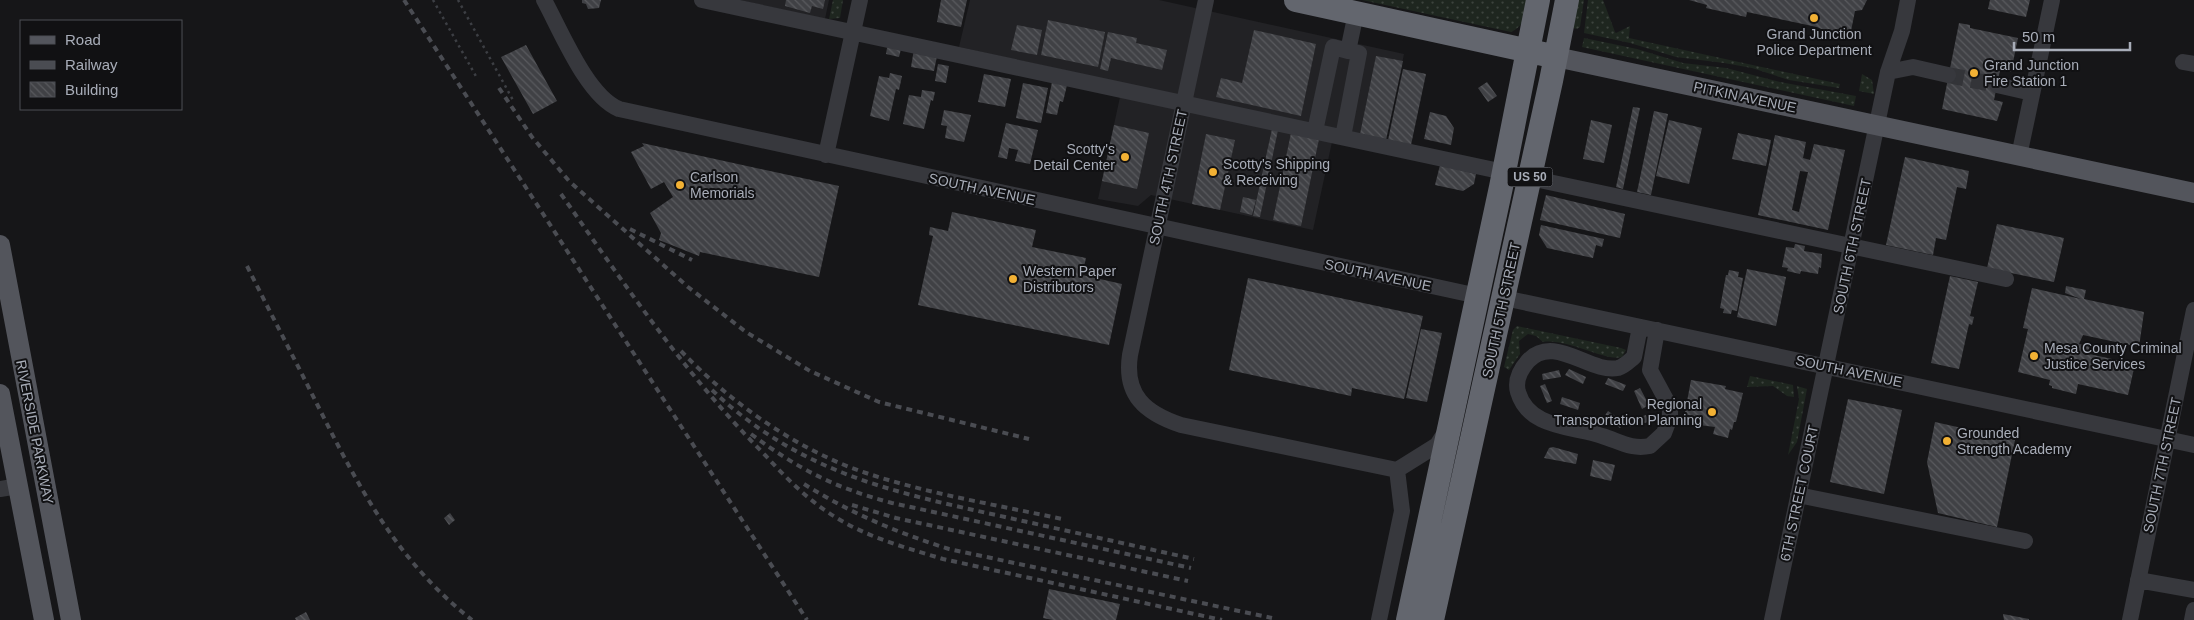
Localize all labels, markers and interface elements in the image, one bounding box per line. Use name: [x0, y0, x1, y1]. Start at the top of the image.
marker: Grand Junction Police Department: [1808, 12, 1820, 24]
legend: [20, 20, 182, 110]
scale bar: [2014, 20, 2130, 52]
place label: Grand Junction Police Department: [1756, 26, 1872, 58]
text: 50 m: [2022, 28, 2055, 45]
text: Road: [65, 31, 101, 48]
text: Railway: [65, 56, 118, 73]
place label: Grand Junction Fire Station 1: [1984, 57, 2079, 89]
marker: Grand Junction Fire Station 1: [1968, 67, 1980, 79]
street label: PITKIN AVENUE: [1692, 78, 1798, 116]
text: Building: [65, 81, 118, 98]
street label: SOUTH 4TH STREET: [1146, 107, 1190, 246]
place label: Scotty's Detail Center: [1033, 141, 1115, 173]
marker: Scotty's Detail Center: [1119, 151, 1131, 163]
place label: Scotty's Shipping & Receiving: [1223, 156, 1330, 188]
marker: Scotty's Shipping & Receiving: [1207, 166, 1219, 178]
road number: US 50: [1508, 168, 1552, 186]
place label: Carlson Memorials: [690, 169, 755, 201]
street label: SOUTH AVENUE: [927, 170, 1037, 208]
street label: SOUTH 6TH STREET: [1830, 176, 1874, 315]
marker: Carlson Memorials: [674, 179, 686, 191]
street label: SOUTH 5TH STREET: [1479, 240, 1523, 379]
street label: SOUTH AVENUE: [1323, 256, 1433, 294]
place label: Western Paper Distributors: [1023, 263, 1116, 295]
marker: Western Paper Distributors: [1007, 273, 1019, 285]
place label: Mesa County Criminal Justice Services: [2044, 340, 2182, 372]
marker: Mesa County Criminal Justice Services: [2028, 350, 2040, 362]
street label: SOUTH AVENUE: [1794, 352, 1904, 390]
street label: RIVERSIDE PARKWAY: [13, 358, 57, 506]
street label: SOUTH 7TH STREET: [2140, 395, 2184, 534]
place label: Regional Transportation Planning: [1554, 396, 1702, 428]
marker: Regional Transportation Planning: [1706, 406, 1718, 418]
street label: 6TH STREET COURT: [1777, 423, 1821, 563]
place label: Grounded Strength Academy: [1957, 425, 2071, 457]
marker: Grounded Strength Academy: [1941, 435, 1953, 447]

